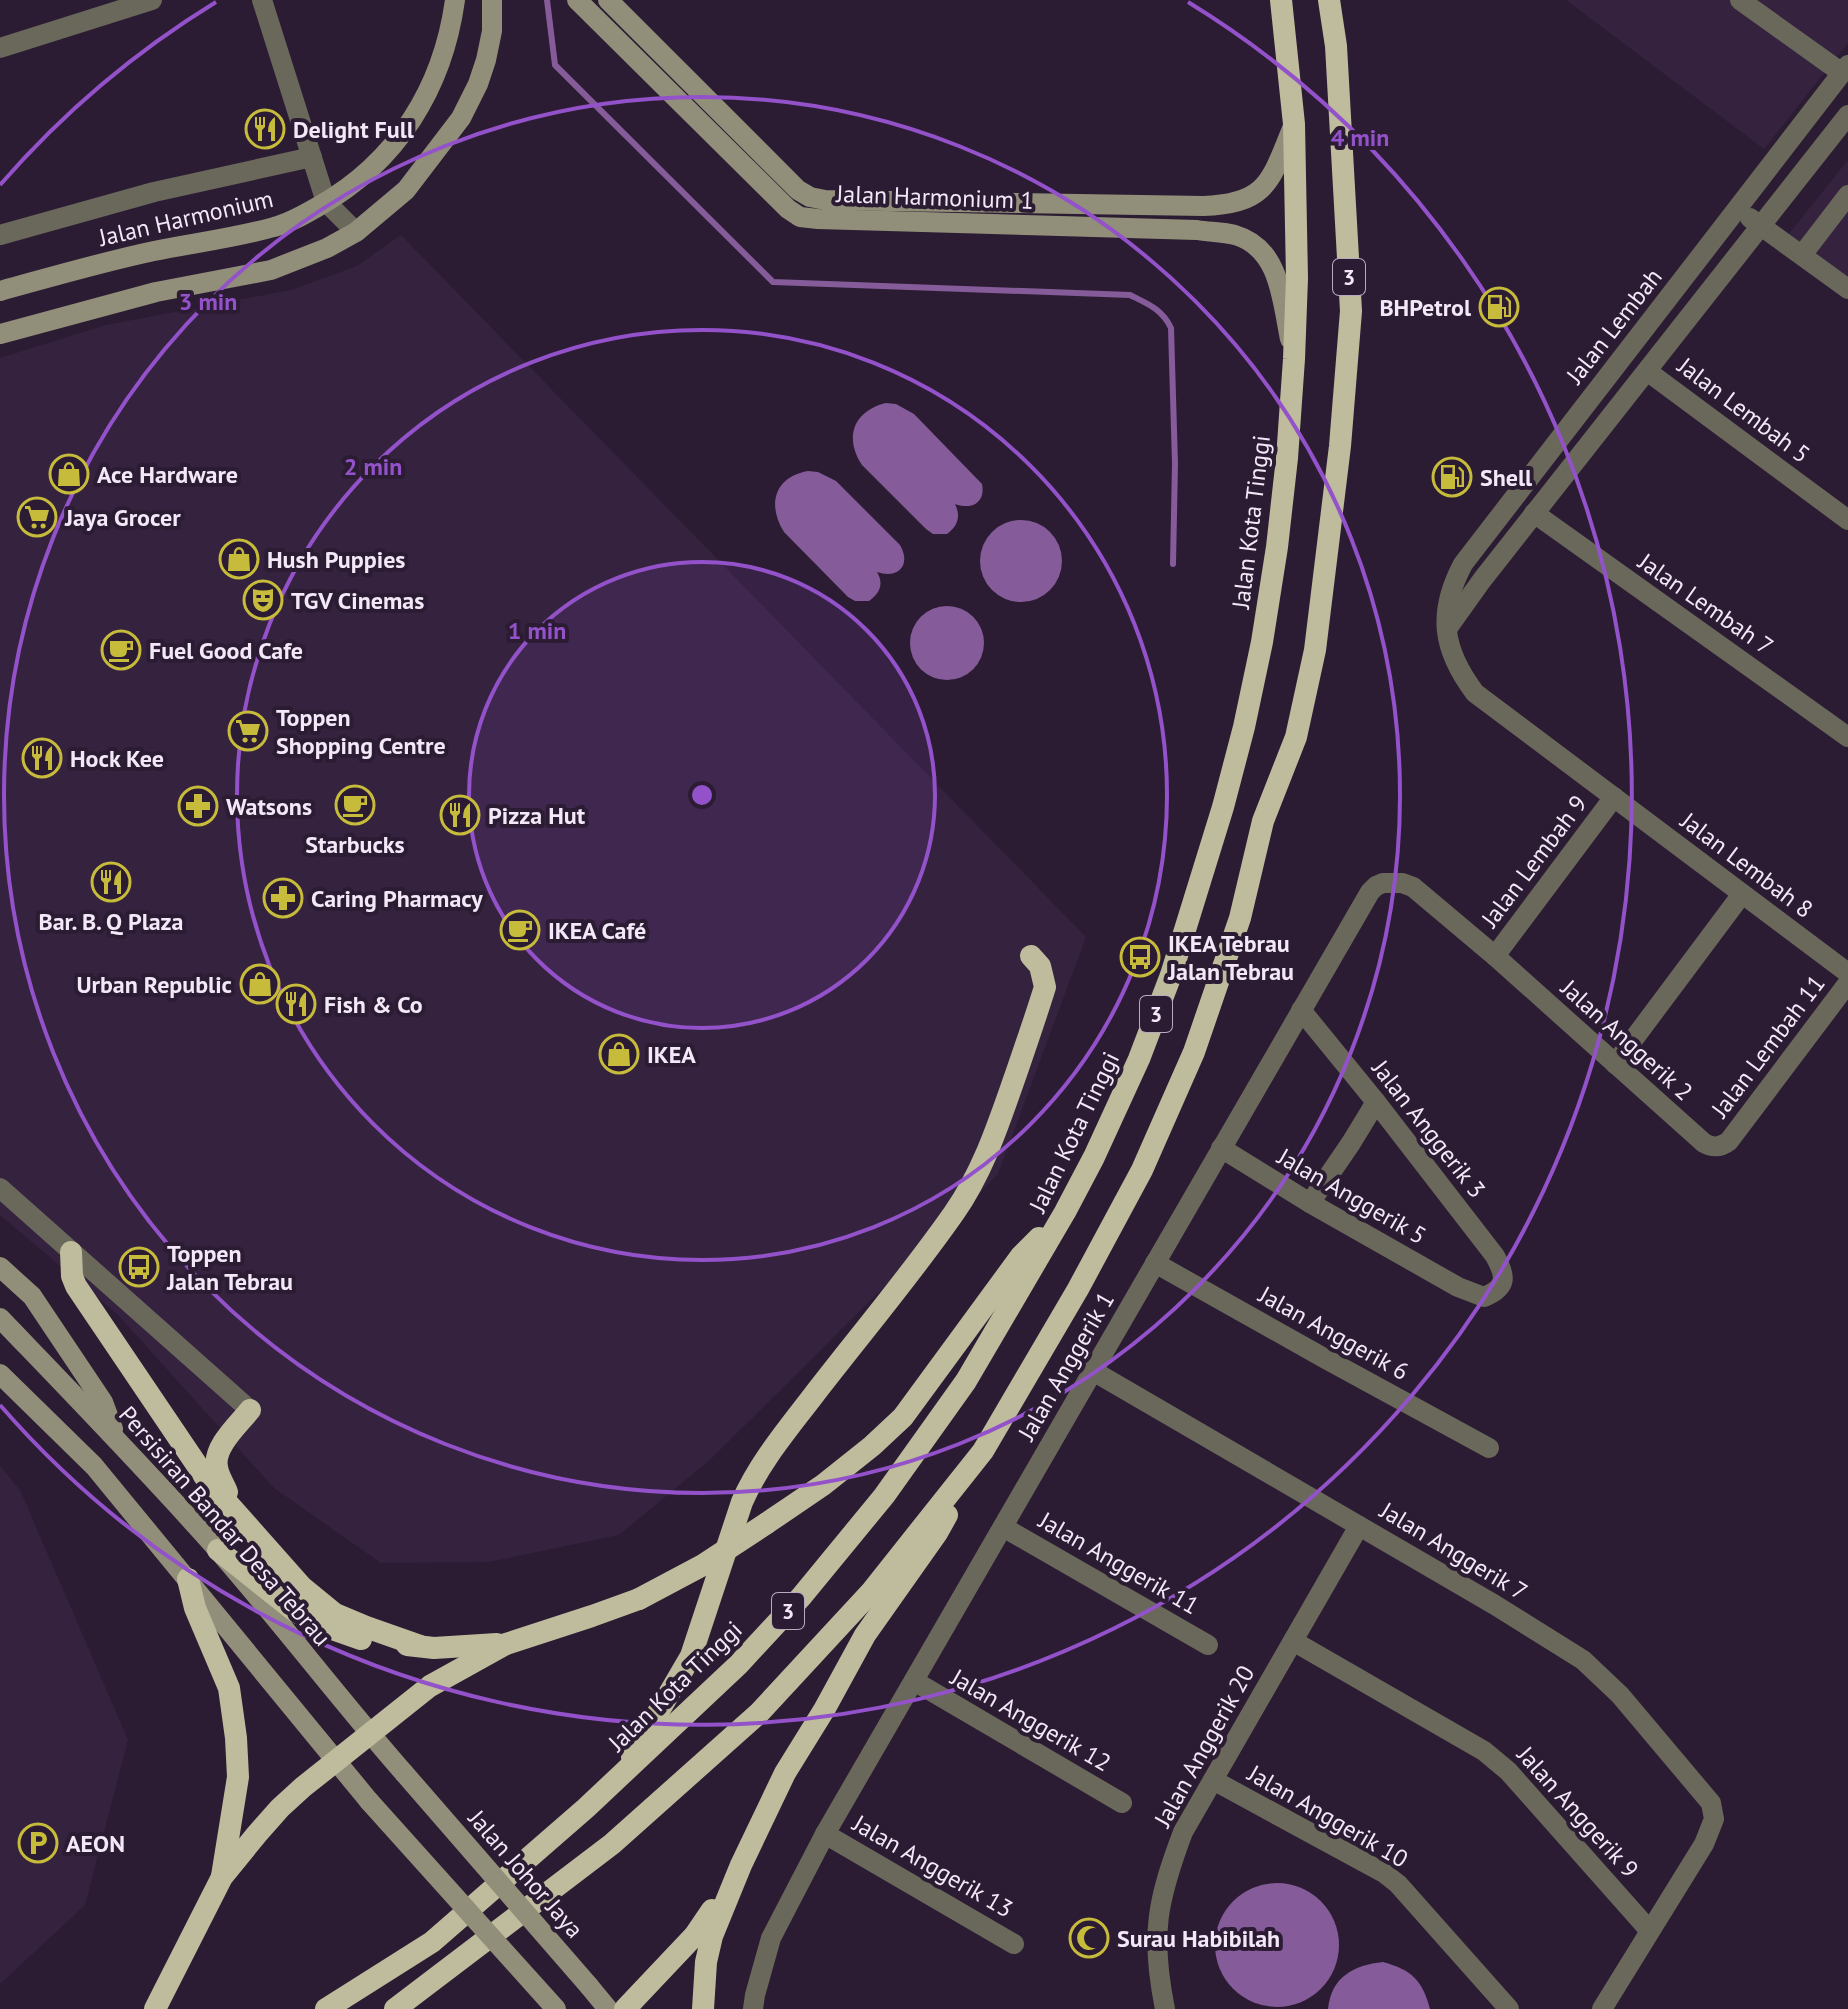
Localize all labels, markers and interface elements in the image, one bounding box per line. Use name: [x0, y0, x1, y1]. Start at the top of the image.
restaurant icon: Delight Full: [244, 108, 286, 150]
place label: Delight Full: [293, 114, 415, 145]
text: 4 min: [1331, 122, 1389, 153]
street label: Jalan Harmonium 1: [835, 178, 1034, 216]
street label: Jalan Harmonium: [95, 183, 276, 253]
road number: 3: [1333, 259, 1365, 295]
street label: Jalan Lembah: [1559, 262, 1669, 391]
text: 3 min: [179, 286, 237, 317]
fuel station icon: BHPetrol: [1478, 286, 1520, 328]
place label: BHPetrol: [1379, 292, 1472, 323]
street label: Jalan Lembah 5: [1671, 350, 1816, 470]
street label: Jalan Kota Tinggi: [1225, 434, 1277, 611]
text: 2 min: [344, 451, 402, 482]
shop icon: Ace Hardware: [48, 453, 90, 495]
fuel station icon: Shell: [1431, 456, 1473, 498]
place label: Ace Hardware: [97, 459, 238, 490]
place label: Shell: [1480, 462, 1533, 493]
supermarket icon: Jaya Grocer: [16, 496, 58, 538]
place label: Jaya Grocer: [64, 502, 181, 533]
shop icon: Hush Puppies: [218, 538, 260, 580]
place label: Hush Puppies: [267, 544, 405, 575]
street label: Jalan Lembah 7: [1632, 546, 1779, 662]
theatre icon: TGV Cinemas: [242, 579, 284, 621]
place label: TGV Cinemas: [291, 585, 424, 616]
text: 1 min: [508, 615, 566, 646]
cafe icon: Fuel Good Cafe: [100, 629, 142, 671]
place label: Fuel Good Cafe: [149, 635, 303, 666]
place label: Toppen Shopping Centre: [276, 702, 446, 761]
supermarket icon: Toppen Shopping Centre: [227, 710, 269, 752]
restaurant icon: Hock Kee: [21, 737, 63, 779]
place label: Hock Kee: [70, 743, 164, 774]
centre of rings: [688, 781, 716, 809]
cafe icon: Starbucks: [334, 784, 376, 826]
pharmacy icon: Watsons: [177, 785, 219, 827]
street label: Jalan Lembah 9: [1474, 789, 1594, 934]
place label: Watsons: [226, 791, 312, 822]
restaurant icon: Pizza Hut: [439, 794, 481, 836]
place label: Pizza Hut: [488, 800, 586, 831]
street label: Jalan Lembah 8: [1674, 805, 1819, 925]
place label: Starbucks: [305, 829, 405, 860]
restaurant icon: Bar. B. Q Plaza: [90, 861, 132, 903]
pharmacy icon: Caring Pharmacy: [262, 877, 304, 919]
place label: Caring Pharmacy: [311, 883, 483, 914]
place label: Bar. B. Q Plaza: [38, 906, 184, 937]
cafe icon: IKEA Café: [499, 909, 541, 951]
place label: IKEA Café: [548, 915, 646, 946]
place label: IKEA Tebrau Jalan Tebrau: [1167, 928, 1294, 987]
bus stop icon: IKEA Tebrau Jalan Tebrau: [1119, 936, 1161, 978]
shop icon: Urban Republic: [239, 963, 281, 1005]
place label: Urban Republic: [76, 969, 232, 1000]
street label: Jalan Lembah 11: [1704, 969, 1832, 1124]
street label: Jalan Anggerik 2: [1554, 972, 1699, 1107]
restaurant icon: Fish & Co: [275, 983, 317, 1025]
place label: Fish & Co: [324, 989, 423, 1020]
road number: 3: [1140, 996, 1172, 1032]
shop icon: IKEA: [598, 1033, 640, 1075]
place label: IKEA: [647, 1039, 696, 1070]
street label: Jalan Kota Tinggi: [1021, 1047, 1126, 1218]
street label: Jalan Anggerik 3: [1365, 1053, 1492, 1204]
street label: Jalan Anggerik 5: [1271, 1140, 1432, 1251]
place label: Toppen Jalan Tebrau: [166, 1238, 293, 1297]
bus stop icon: Toppen Jalan Tebrau: [118, 1246, 160, 1288]
street label: Jalan Anggerik 6: [1253, 1279, 1414, 1387]
street label: Jalan Anggerik 1: [1010, 1286, 1121, 1447]
street label: Persisiran Bandar Desa Tebrau: [112, 1400, 338, 1652]
street label: Jalan Anggerik 7: [1374, 1494, 1533, 1607]
street label: Jalan Anggerik 11: [1033, 1504, 1205, 1621]
road number: 3: [772, 1593, 804, 1629]
street label: Jalan Kota Tinggi: [601, 1614, 749, 1758]
street label: Jalan Anggerik 20: [1146, 1660, 1261, 1833]
street label: Jalan Anggerik 12: [945, 1661, 1117, 1778]
street label: Jalan Anggerik 9: [1510, 1739, 1645, 1884]
street label: Jalan Anggerik 10: [1242, 1757, 1414, 1874]
street label: Jalan Johor Jaya: [461, 1803, 590, 1944]
street label: Jalan Anggerik 13: [847, 1807, 1019, 1924]
parking icon: AEON: [17, 1822, 59, 1864]
place label: AEON: [66, 1828, 125, 1859]
mosque icon: Surau Habibilah: [1068, 1917, 1110, 1959]
place label: Surau Habibilah: [1117, 1923, 1280, 1954]

